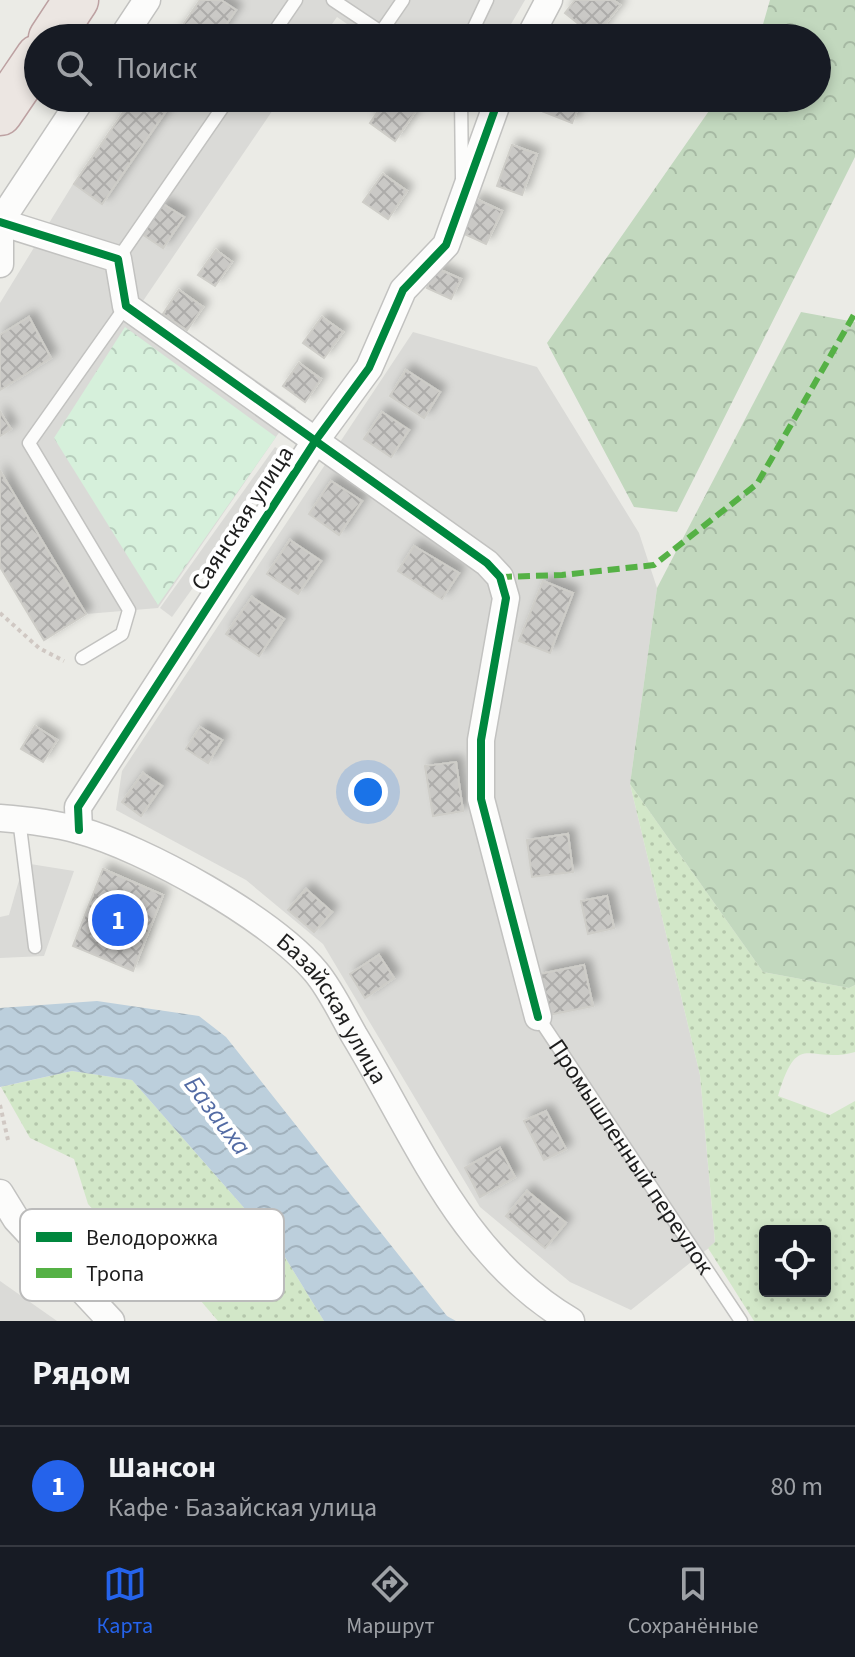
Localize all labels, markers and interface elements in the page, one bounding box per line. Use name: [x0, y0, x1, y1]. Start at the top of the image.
search box: [24, 24, 831, 112]
icon: search: [52, 46, 96, 90]
text: Поиск: [116, 47, 197, 90]
street label: Саянская улица: [182, 439, 302, 598]
your location: [348, 772, 388, 812]
pin: 1: [92, 890, 144, 950]
street label: Базайская улица: [269, 925, 396, 1091]
street label: Промышленный переулок: [540, 1032, 722, 1282]
water label: Базаиха: [175, 1068, 260, 1163]
legend: [20, 1209, 284, 1301]
text: Велодорожка: [86, 1222, 218, 1254]
map controls: [759, 1225, 831, 1297]
button: locate: [759, 1225, 831, 1297]
text: Тропа: [86, 1258, 144, 1290]
text: Рядом: [32, 1349, 131, 1398]
text: Шансон: [108, 1446, 216, 1489]
text: 1: [51, 1468, 65, 1505]
text: 80 m: [770, 1468, 823, 1505]
text: Кафе · Базайская улица: [108, 1489, 377, 1526]
tab: Карта: [97, 1562, 153, 1642]
tab: Маршрут: [346, 1562, 435, 1642]
tab: Сохранённые: [628, 1562, 758, 1642]

